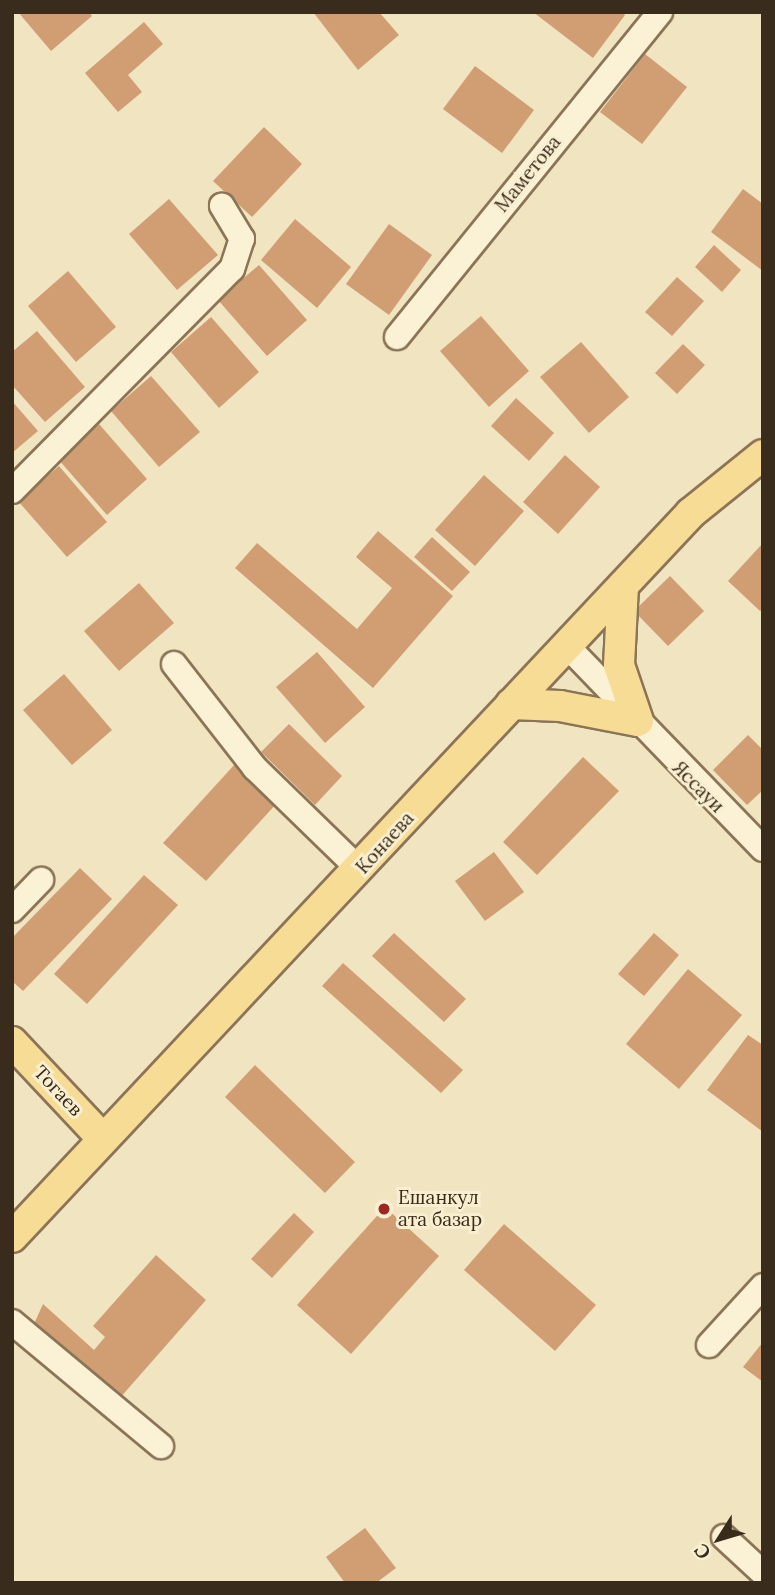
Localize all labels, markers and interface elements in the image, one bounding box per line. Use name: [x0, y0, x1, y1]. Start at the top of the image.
street label: Маметова: [490, 131, 566, 217]
street label: Яссауи: [667, 756, 729, 818]
street label: Конаева: [351, 807, 419, 879]
street label: Тогаев: [29, 1061, 87, 1121]
place label: Ешанкул ата базар: [398, 1187, 482, 1231]
marker: Ешанкул ата базар: [376, 1201, 392, 1217]
north arrow: [684, 1504, 754, 1574]
text: С: [689, 1539, 716, 1564]

